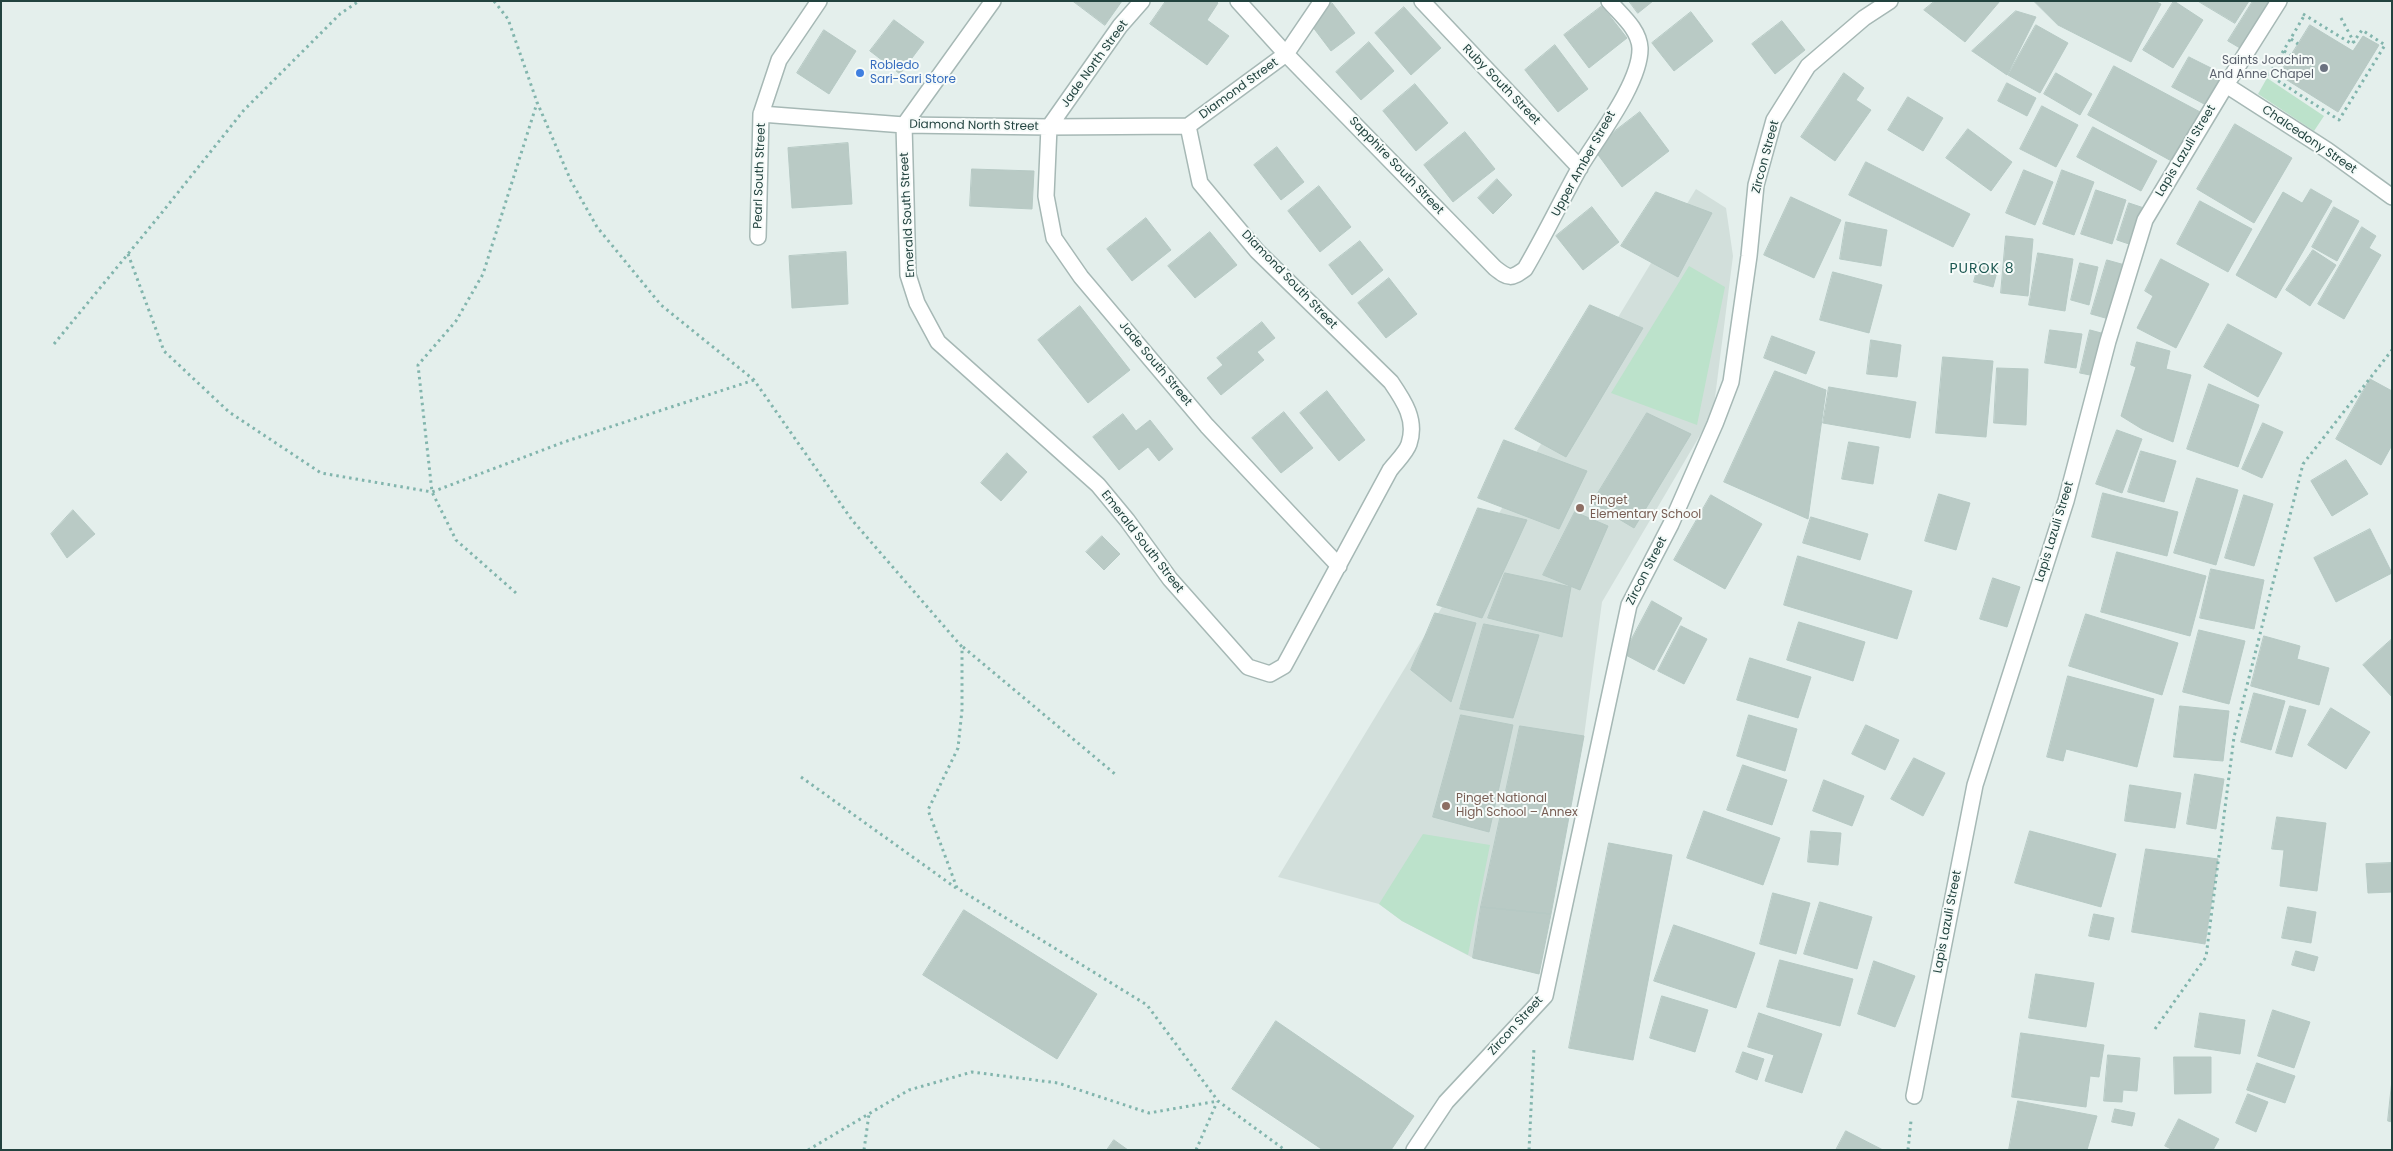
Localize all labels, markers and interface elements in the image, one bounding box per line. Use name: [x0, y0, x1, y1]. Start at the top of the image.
street label: Jade North Street: [1059, 18, 1131, 110]
street label: Ruby South Street: [1459, 42, 1543, 128]
place label: Saints Joachim And Anne Chapel: [2209, 54, 2314, 82]
street label: Diamond Street: [1197, 56, 1281, 122]
place label: Robledo Sari-Sari Store: [870, 59, 956, 87]
marker: Saints Joachim And Anne Chapel: [2318, 62, 2330, 74]
marker: Robledo Sari-Sari Store: [854, 67, 866, 79]
street label: Lapis Lazuli Street: [2153, 103, 2219, 199]
street label: Chalcedony Street: [2259, 103, 2359, 177]
street label: Upper Amber Street: [1549, 109, 1619, 219]
street label: Sapphire South Street: [1346, 114, 1446, 218]
street label: Diamond North Street: [909, 118, 1039, 134]
street label: Zircon Street: [1749, 119, 1783, 195]
street label: Pearl South Street: [751, 123, 769, 229]
street label: Emerald South Street: [898, 152, 918, 278]
street label: Diamond South Street: [1238, 228, 1340, 332]
district label: PUROK 8: [1949, 261, 2015, 277]
street label: Jade South Street: [1115, 319, 1195, 409]
street label: Lapis Lazuli Street: [2033, 480, 2077, 584]
street label: Emerald South Street: [1098, 488, 1186, 596]
place label: Pinget Elementary School: [1590, 494, 1701, 522]
marker: Pinget Elementary School: [1574, 502, 1586, 514]
street label: Zircon Street: [1624, 534, 1670, 608]
place label: Pinget National High School – Annex: [1456, 792, 1578, 820]
marker: Pinget National High School – Annex: [1440, 800, 1452, 812]
street label: Lapis Lazuli Street: [1931, 869, 1965, 975]
street label: Zircon Street: [1486, 993, 1546, 1059]

